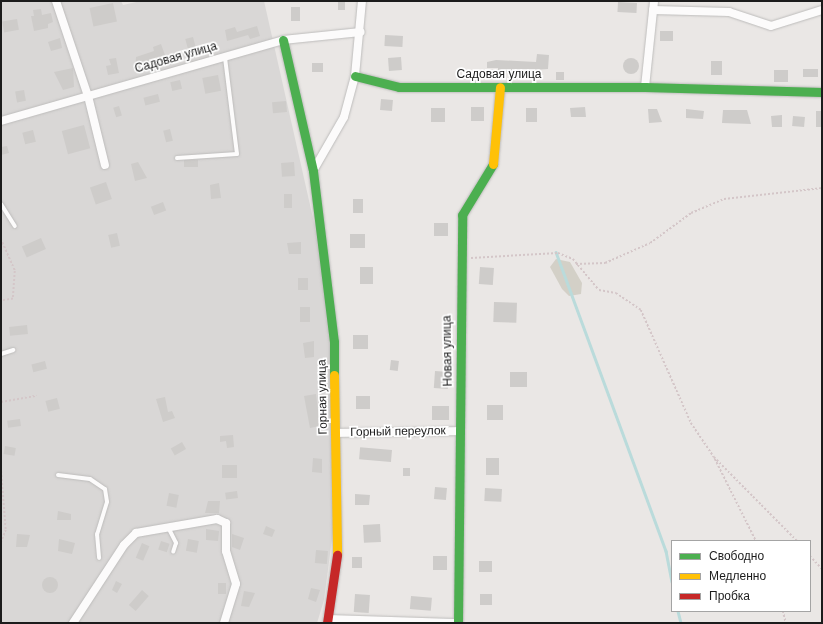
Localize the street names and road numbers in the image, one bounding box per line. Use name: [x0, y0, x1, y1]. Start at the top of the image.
street label: Садовая улица: [133, 39, 219, 77]
street label: Садовая улица: [457, 68, 541, 82]
street label: Новая улица: [440, 315, 456, 387]
street label: Горная улица: [315, 359, 331, 435]
street label: Горный переулок: [350, 424, 446, 440]

